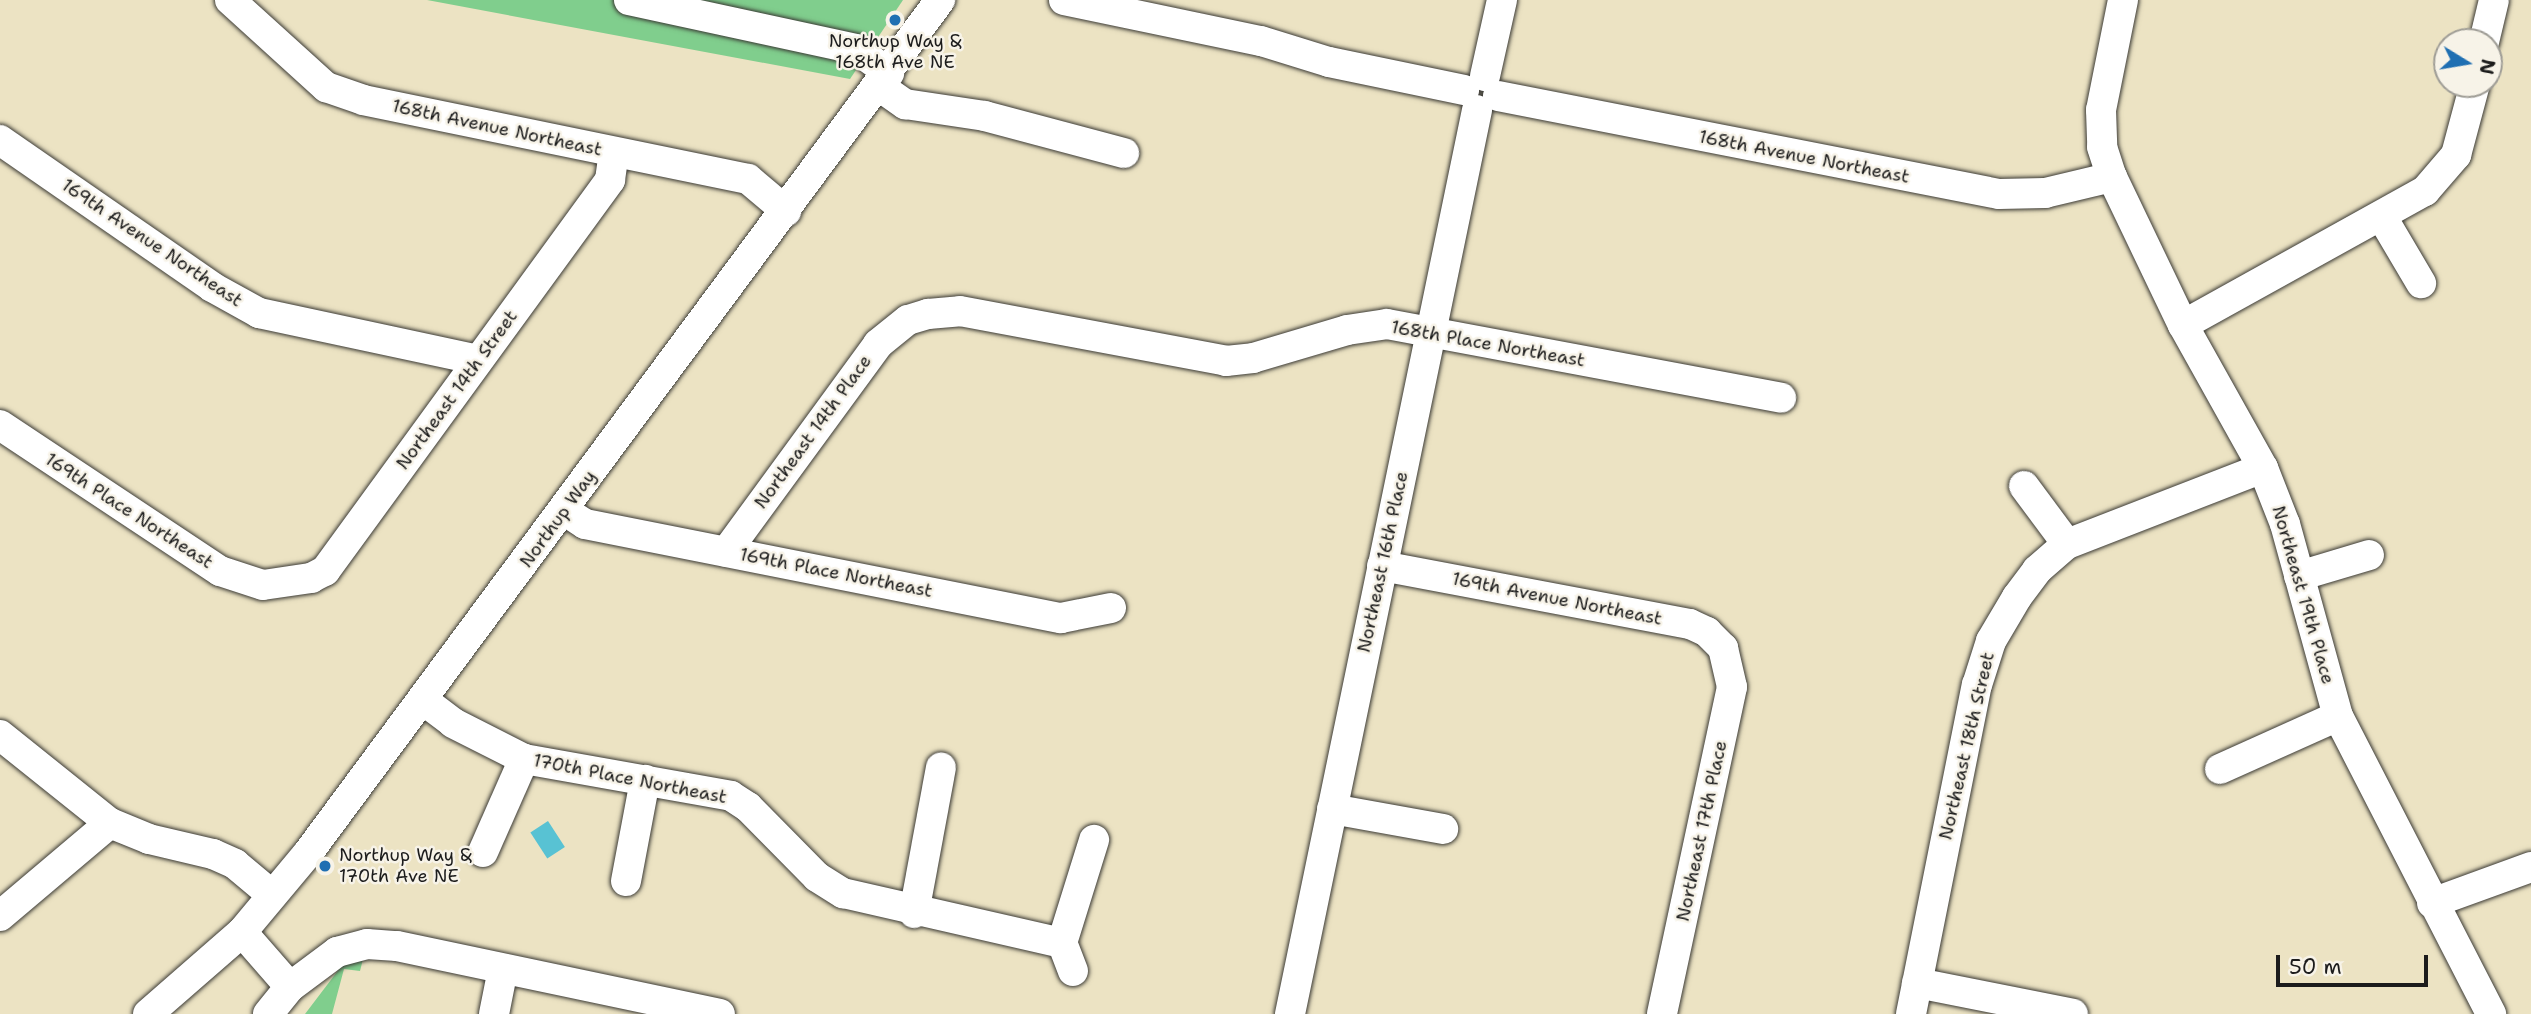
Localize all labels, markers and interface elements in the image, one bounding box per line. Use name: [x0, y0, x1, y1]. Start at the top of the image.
marker: Northup Way & 168th Ave NE: [887, 12, 903, 28]
north arrow: [2433, 28, 2503, 98]
place label: Northup Way & 168th Ave NE: [829, 31, 961, 74]
text: N: [2473, 57, 2501, 76]
street label: 168th Avenue Northeast: [390, 95, 604, 161]
street label: 168th Avenue Northeast: [1697, 126, 1911, 188]
street label: 169th Avenue Northeast: [57, 174, 247, 312]
street label: Northeast 14th Street: [392, 306, 522, 474]
street label: 168th Place Northeast: [1389, 316, 1587, 372]
street label: Northeast 14th Place: [750, 351, 876, 513]
street label: 169th Place Northeast: [41, 449, 217, 573]
street label: Northup Way: [515, 466, 601, 572]
street label: Northeast 16th Place: [1353, 470, 1413, 654]
street label: Northeast 19th Place: [2267, 503, 2339, 687]
street label: 169th Place Northeast: [738, 544, 934, 602]
street label: 169th Avenue Northeast: [1450, 568, 1664, 630]
street label: Northeast 18th Street: [1935, 650, 1999, 842]
street label: Northeast 17th Place: [1672, 739, 1732, 923]
street label: 170th Place Northeast: [531, 750, 729, 808]
place label: Northup Way & 170th Ave NE: [339, 845, 471, 888]
marker: Northup Way & 170th Ave NE: [317, 858, 333, 874]
scale bar: [2279, 940, 2431, 984]
text: 50 m: [2289, 953, 2342, 981]

